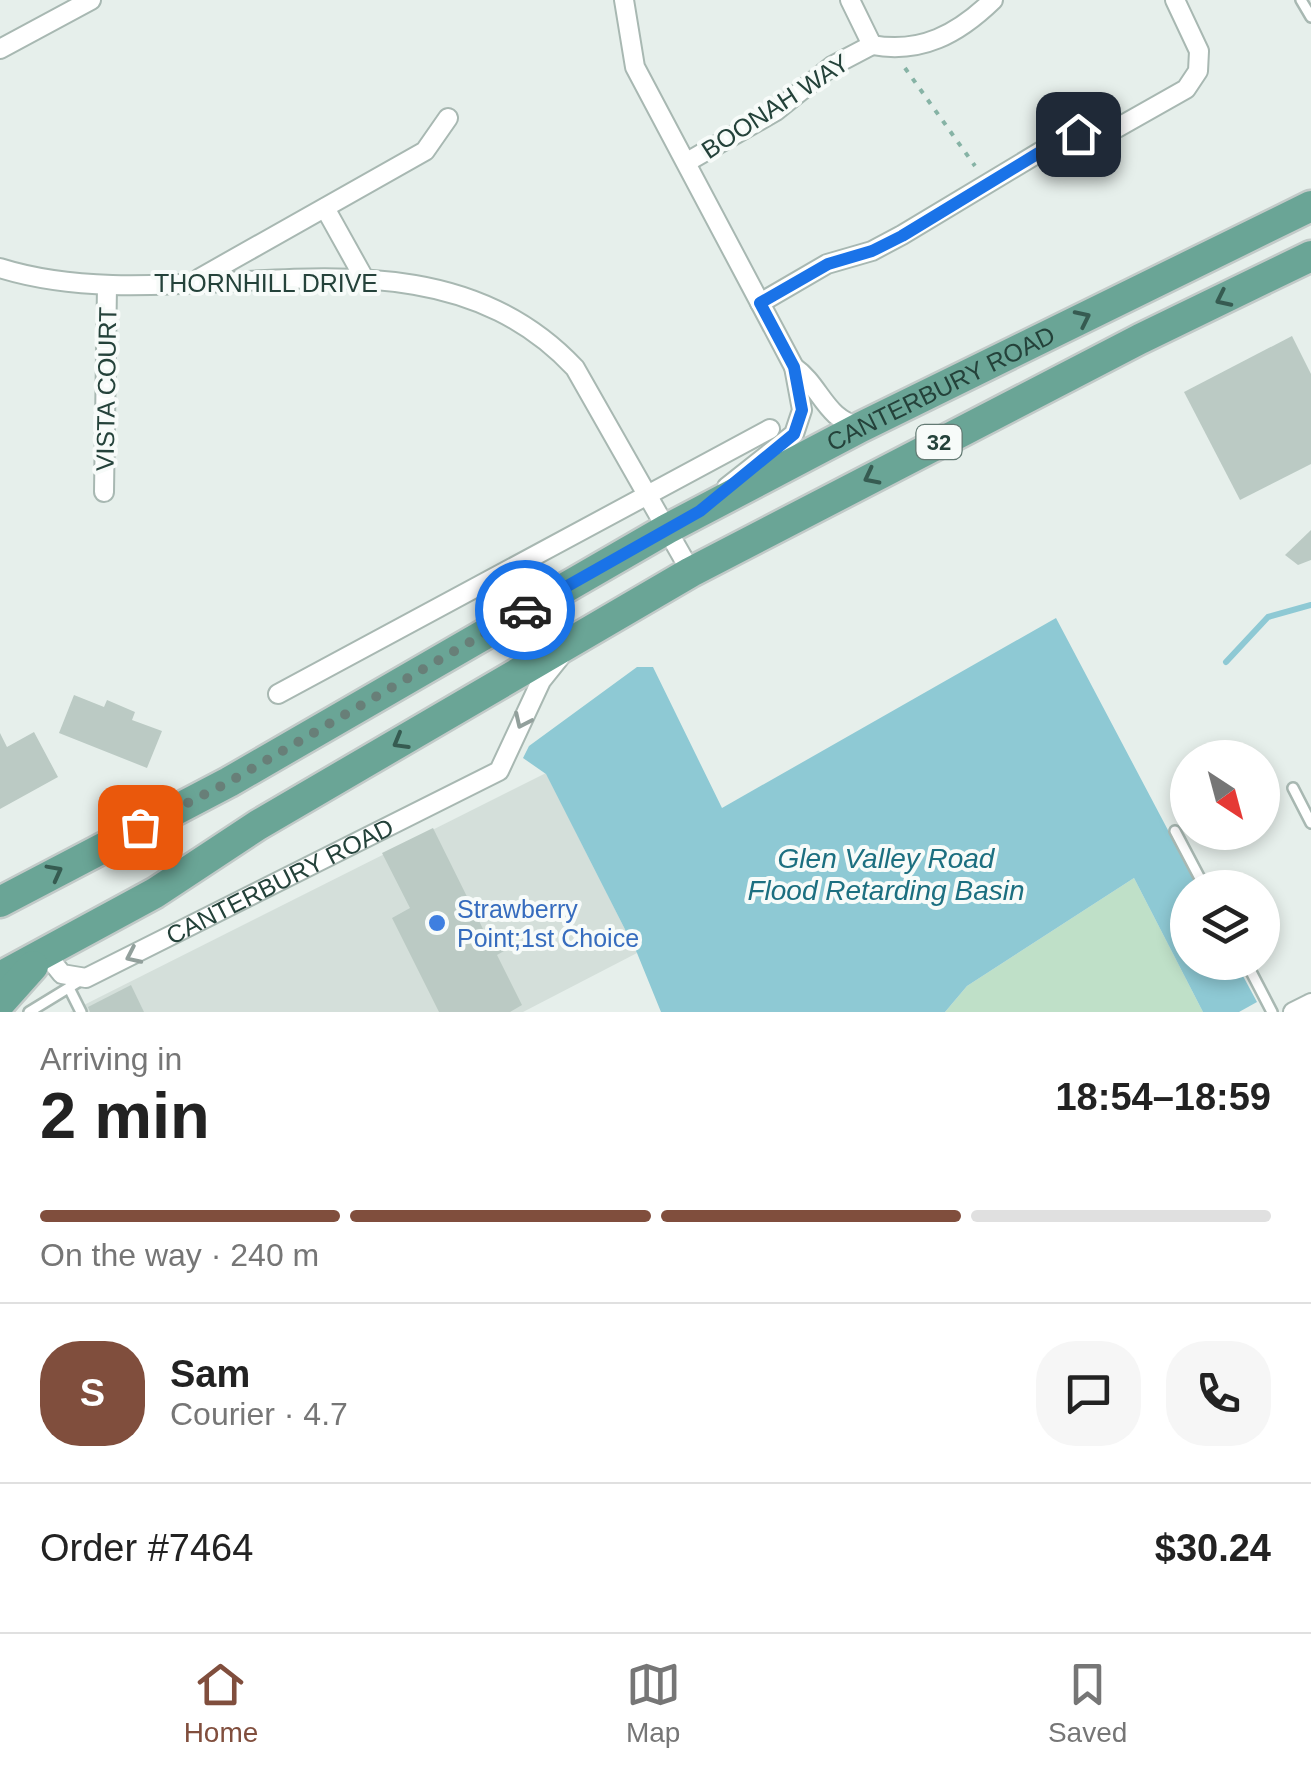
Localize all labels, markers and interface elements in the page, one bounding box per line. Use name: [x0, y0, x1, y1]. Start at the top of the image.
street label: BOONAH WAY: [696, 48, 854, 164]
pin: [1036, 92, 1121, 177]
icon: home: [1051, 107, 1106, 162]
street label: THORNHILL DRIVE: [154, 269, 378, 297]
one-way arrow: [1216, 286, 1234, 306]
street label: VISTA COURT: [91, 307, 121, 471]
one-way arrow: [1073, 310, 1091, 330]
street label: CANTERBURY ROAD: [822, 320, 1059, 457]
road number: 32: [916, 425, 962, 459]
one-way arrow: [863, 465, 881, 484]
courier: [475, 560, 575, 660]
icon: car: [498, 583, 553, 638]
one-way arrow: [515, 711, 535, 729]
one-way arrow: [393, 730, 411, 749]
north arrow: [1170, 740, 1280, 850]
map controls: [1170, 740, 1280, 980]
pin: [98, 785, 183, 870]
icon: bag: [113, 800, 168, 855]
street label: CANTERBURY ROAD: [161, 812, 398, 950]
water label: Glen Valley Road Flood Retarding Basin: [747, 843, 1025, 906]
one-way arrow: [45, 864, 63, 884]
button: layers: [1170, 870, 1280, 980]
place label: Strawberry Point;1st Choice: [457, 895, 639, 952]
marker: Strawberry Point;1st Choice: [426, 912, 448, 934]
one-way arrow: [126, 944, 144, 964]
text: Arriving in: [40, 1041, 182, 1077]
text: 18:54–18:59: [1055, 1076, 1271, 1118]
text: 2 min: [40, 1079, 210, 1152]
text: On the way · 240 m: [40, 1237, 319, 1273]
button: chat: [1036, 1341, 1141, 1446]
button: phone: [1166, 1341, 1271, 1446]
text: Sam: [170, 1353, 250, 1395]
text: S: [80, 1372, 105, 1414]
text: Courier · 4.7: [170, 1396, 348, 1432]
text: Order #7464: [40, 1527, 253, 1569]
text: $30.24: [1155, 1527, 1271, 1569]
tab: Home: [184, 1657, 258, 1749]
tab: Map: [626, 1657, 681, 1749]
tab: Saved: [1048, 1657, 1127, 1749]

